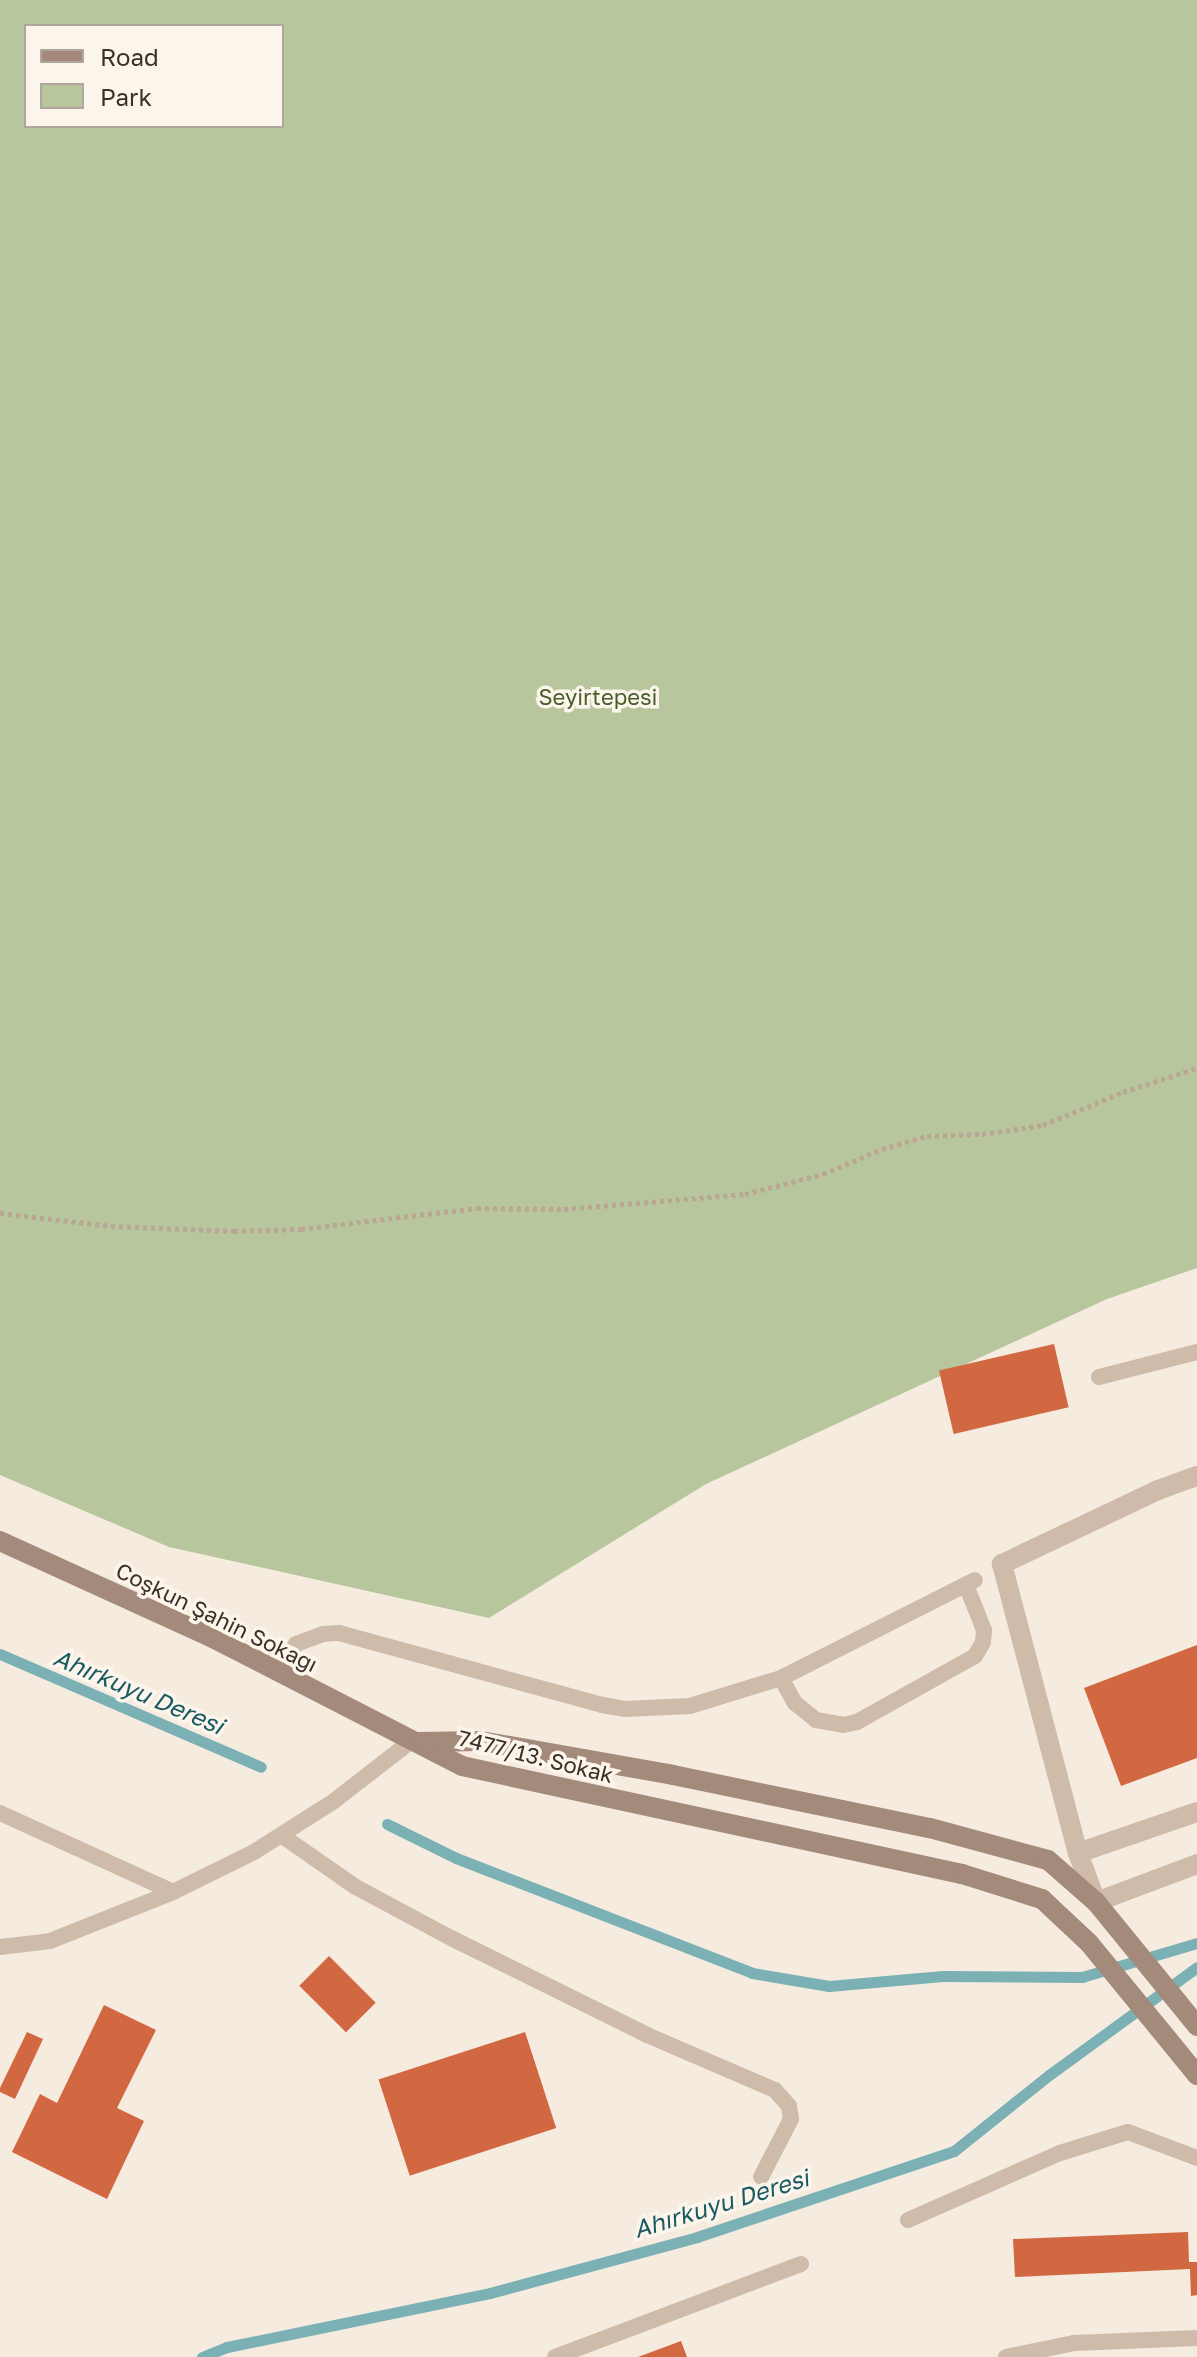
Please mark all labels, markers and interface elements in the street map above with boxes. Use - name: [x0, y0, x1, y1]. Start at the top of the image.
- legend: [24, 24, 284, 128]
- text: Road: [100, 42, 159, 71]
- text: Park: [100, 82, 152, 111]
- park label: Seyirtepesi: [538, 684, 658, 710]
- street label: Coşkun Şahin Sokağı: [112, 1557, 322, 1677]
- water label: Ahırkuyu Deresi: [50, 1642, 228, 1740]
- street label: 7477/13. Sokak: [456, 1724, 616, 1788]
- water label: Ahırkuyu Deresi: [630, 2163, 812, 2243]

